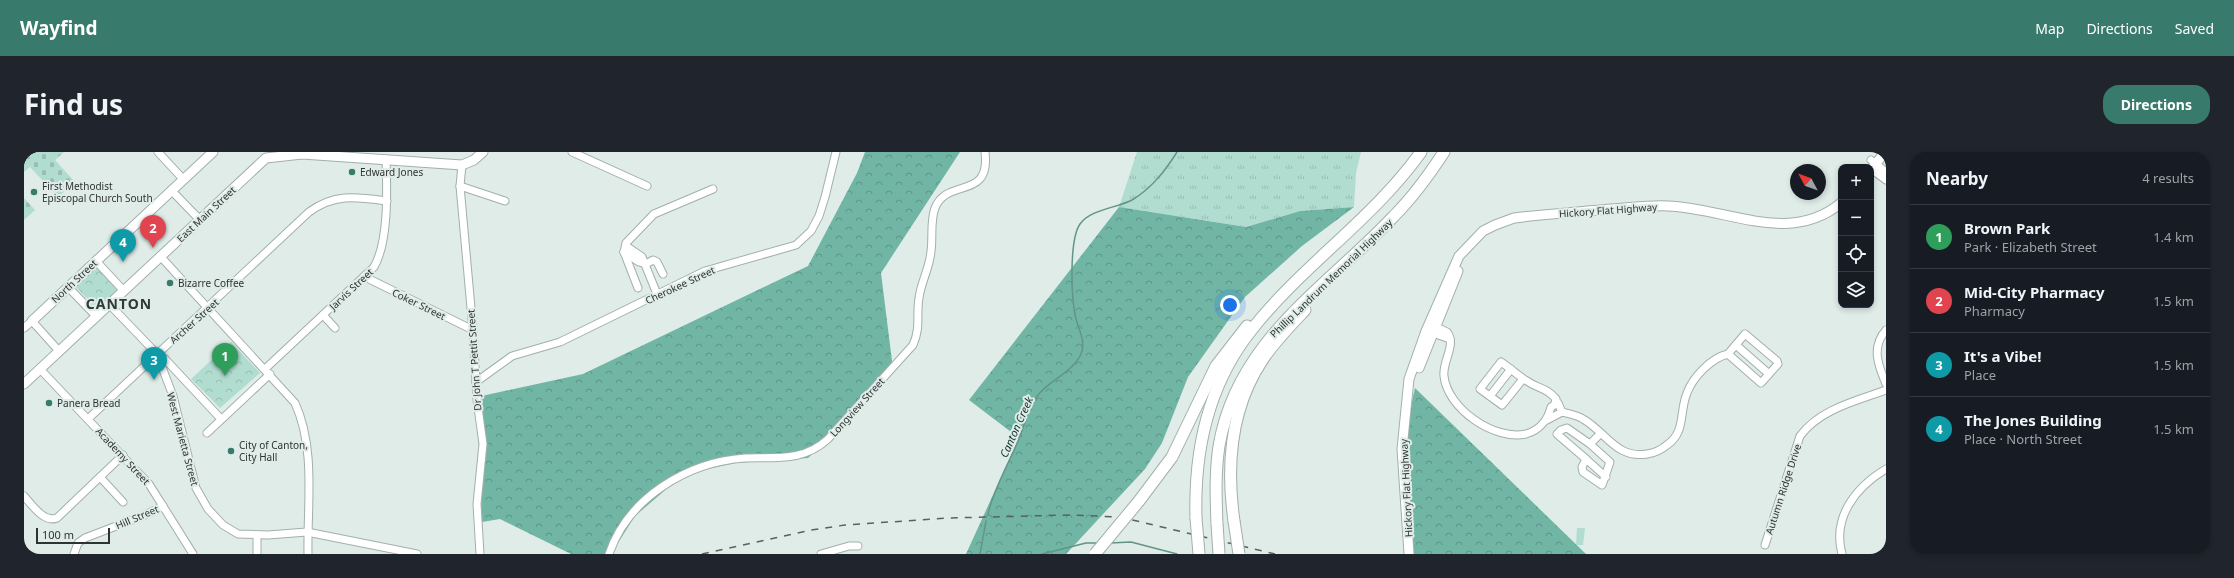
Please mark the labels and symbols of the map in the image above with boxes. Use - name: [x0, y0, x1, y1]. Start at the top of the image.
- north arrow: [1790, 164, 1826, 200]
- place label: Edward Jones: [360, 165, 423, 179]
- marker: Edward Jones: [347, 167, 357, 177]
- place label: First Methodist Episcopal Church South: [42, 179, 153, 205]
- street label: East Main Street: [173, 183, 239, 245]
- marker: First Methodist Episcopal Church South: [29, 187, 39, 197]
- street label: Hickory Flat Highway: [1558, 200, 1659, 220]
- pin: 2: [140, 215, 166, 248]
- street label: Phillip Landrum Memorial Highway: [1267, 215, 1396, 340]
- pin: 4: [110, 229, 136, 262]
- street label: North Street: [48, 256, 100, 306]
- street label: Cherokee Street: [643, 263, 717, 307]
- street label: Jarvis Street: [325, 265, 376, 314]
- place label: Bizarre Coffee: [178, 276, 245, 290]
- marker: Bizarre Coffee: [165, 278, 175, 288]
- street label: Coker Street: [390, 285, 448, 323]
- district label: CANTON: [86, 294, 152, 313]
- street label: Archer Street: [166, 295, 222, 347]
- your location: [1220, 295, 1240, 315]
- street label: Dr John T Pettit Street: [463, 308, 485, 411]
- pin: 1: [212, 343, 238, 376]
- pin: 3: [141, 347, 167, 380]
- street label: Longview Street: [827, 374, 888, 440]
- street label: West Marietta Street: [164, 391, 202, 488]
- water label: Canton Creek: [996, 394, 1036, 460]
- place label: Panera Bread: [57, 396, 120, 410]
- marker: Panera Bread: [44, 398, 54, 408]
- street label: Academy Street: [93, 424, 153, 488]
- place label: City of Canton, City Hall: [239, 438, 308, 464]
- street label: Hickory Flat Highway: [1396, 438, 1416, 538]
- street label: Autumn Ridge Drive: [1762, 442, 1804, 536]
- marker: City of Canton, City Hall: [226, 446, 236, 456]
- street label: Hill Street: [113, 501, 161, 532]
- scale bar: [36, 526, 110, 545]

